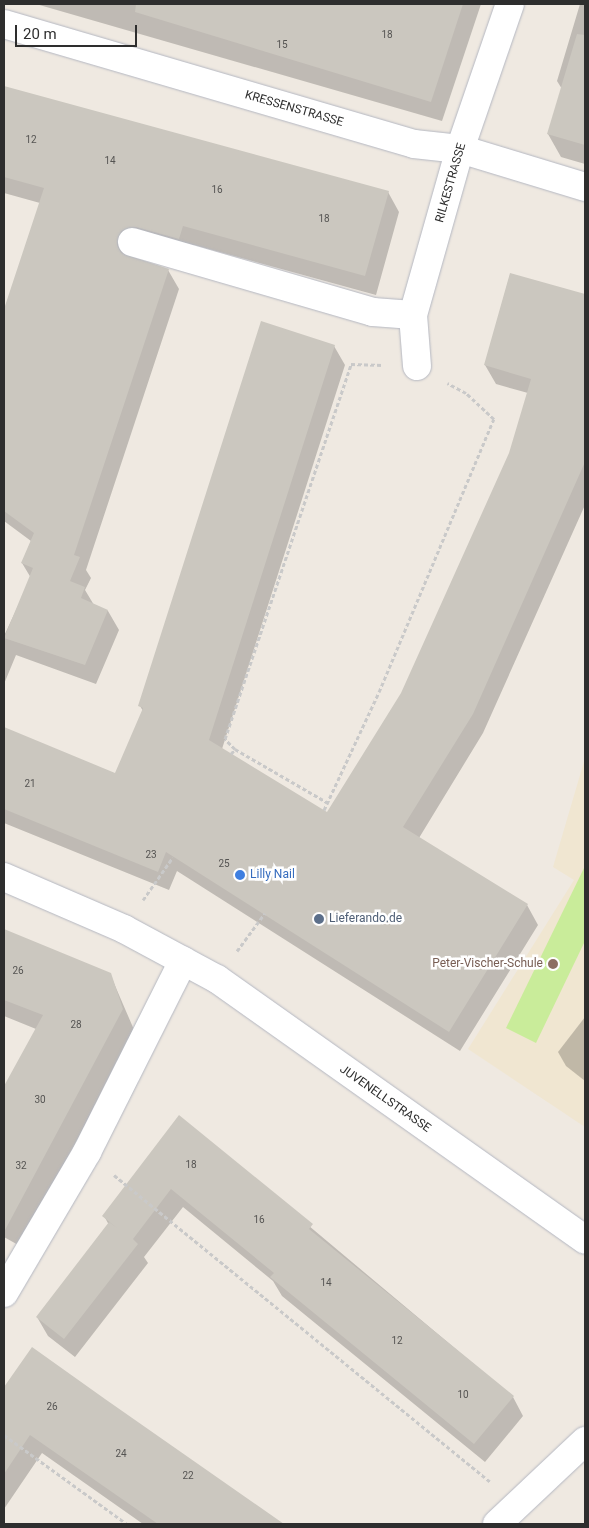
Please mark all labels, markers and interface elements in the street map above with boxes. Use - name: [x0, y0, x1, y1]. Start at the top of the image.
- scale bar: [18, 15, 140, 47]
- text: 20 m: [23, 25, 57, 43]
- house number: 18: [381, 29, 393, 41]
- house number: 15: [276, 39, 288, 51]
- street label: KRESSENSTRASSE: [243, 88, 345, 130]
- house number: 12: [25, 134, 37, 146]
- street label: RILKESTRASSE: [433, 142, 469, 224]
- house number: 14: [104, 155, 116, 167]
- house number: 16: [211, 184, 223, 196]
- house number: 18: [318, 213, 330, 225]
- house number: 21: [24, 778, 36, 790]
- house number: 23: [145, 849, 157, 861]
- house number: 25: [218, 858, 230, 870]
- place label: Lilly Nail: [250, 868, 295, 882]
- marker: Lilly Nail: [234, 869, 246, 881]
- place label: Lieferando.de: [329, 912, 402, 926]
- marker: Lieferando.de: [313, 913, 325, 925]
- place label: Peter-Vischer-Schule: [432, 957, 543, 971]
- marker: Peter-Vischer-Schule: [547, 958, 559, 970]
- house number: 26: [12, 965, 24, 977]
- house number: 28: [70, 1019, 82, 1031]
- street label: JUVENELLSTRASSE: [337, 1062, 433, 1136]
- house number: 30: [34, 1094, 46, 1106]
- house number: 18: [185, 1159, 197, 1171]
- house number: 32: [15, 1160, 27, 1172]
- house number: 16: [253, 1214, 265, 1226]
- house number: 14: [320, 1277, 332, 1289]
- house number: 12: [391, 1335, 403, 1347]
- house number: 10: [457, 1389, 469, 1401]
- house number: 26: [46, 1401, 58, 1413]
- house number: 24: [115, 1448, 127, 1460]
- house number: 22: [182, 1470, 194, 1482]

